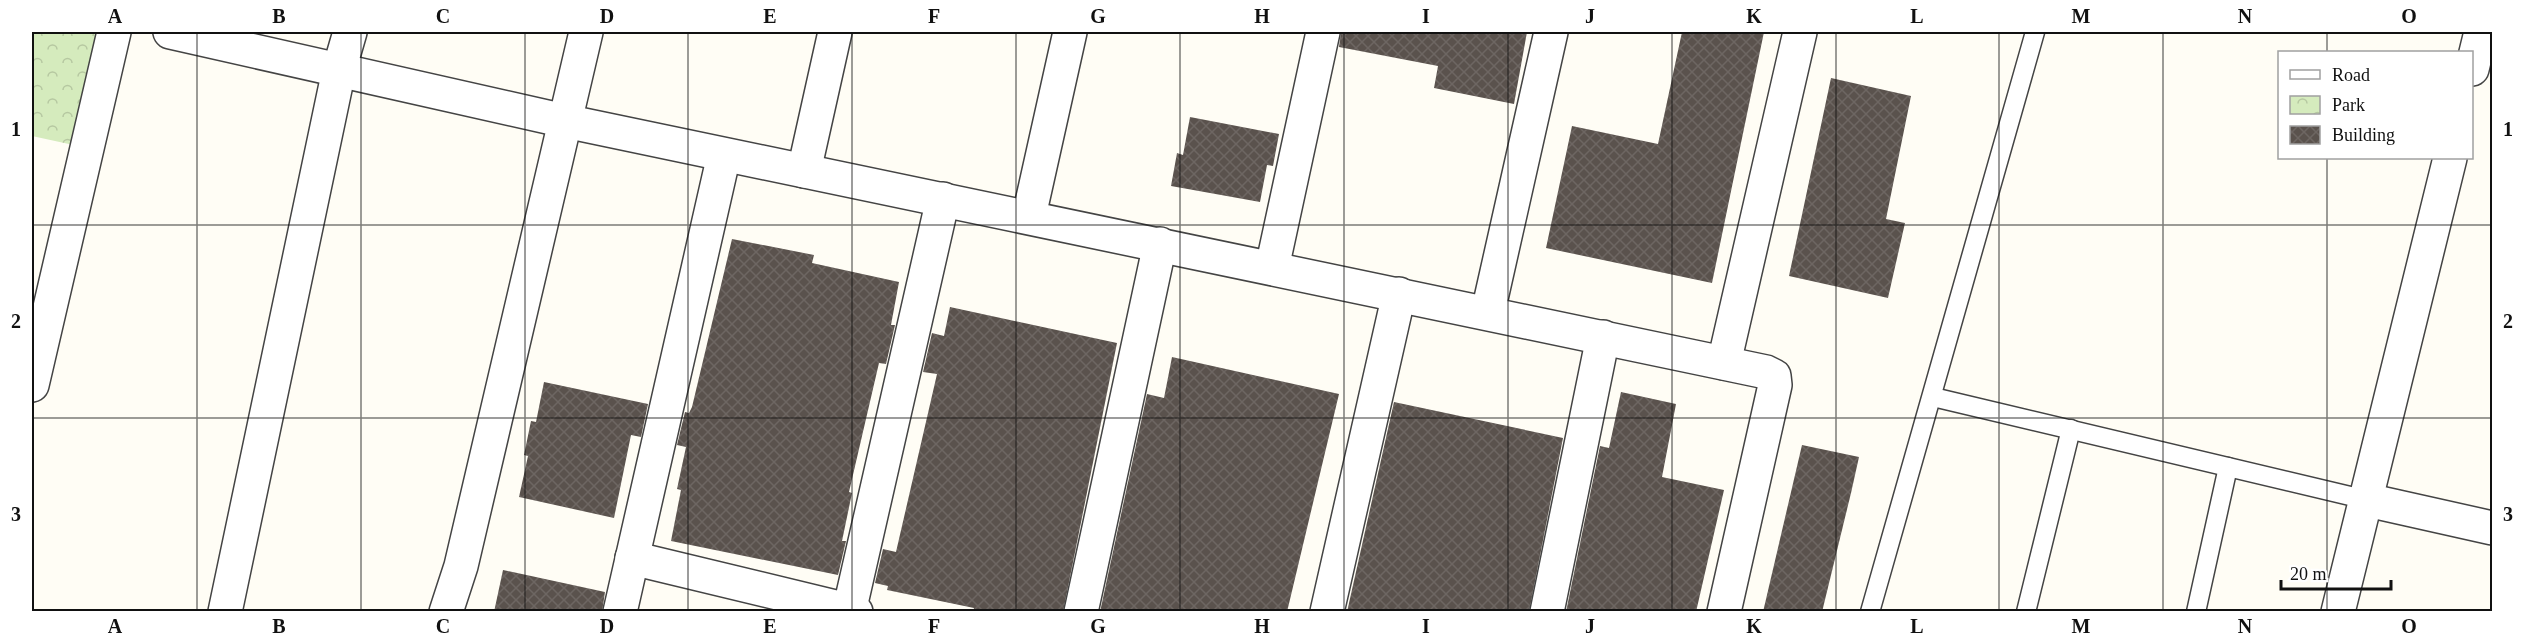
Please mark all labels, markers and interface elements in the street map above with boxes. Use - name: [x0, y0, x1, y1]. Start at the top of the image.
- text: A: [108, 5, 123, 27]
- text: B: [272, 5, 286, 27]
- text: C: [436, 5, 450, 27]
- text: D: [600, 5, 614, 27]
- text: E: [763, 5, 777, 27]
- text: F: [928, 5, 940, 27]
- text: G: [1090, 5, 1106, 27]
- text: H: [1254, 5, 1270, 27]
- text: I: [1422, 5, 1430, 27]
- text: J: [1585, 5, 1595, 27]
- text: K: [1746, 5, 1762, 27]
- text: L: [1910, 5, 1924, 27]
- text: M: [2072, 5, 2091, 27]
- text: N: [2238, 5, 2253, 27]
- text: O: [2401, 5, 2417, 27]
- legend: [2278, 51, 2473, 159]
- text: Road: [2332, 65, 2370, 85]
- text: Park: [2332, 95, 2365, 115]
- text: 1: [11, 118, 21, 140]
- text: 1: [2503, 118, 2513, 140]
- text: Building: [2332, 125, 2395, 145]
- text: 2: [11, 310, 21, 332]
- text: 2: [2503, 310, 2513, 332]
- text: 3: [11, 503, 21, 525]
- text: 3: [2503, 503, 2513, 525]
- scale bar: [2281, 553, 2390, 591]
- text: 20 m: [2290, 564, 2327, 584]
- text: A: [108, 615, 123, 637]
- text: B: [272, 615, 286, 637]
- text: C: [436, 615, 450, 637]
- text: D: [600, 615, 614, 637]
- text: E: [763, 615, 777, 637]
- text: F: [928, 615, 940, 637]
- text: G: [1090, 615, 1106, 637]
- text: H: [1254, 615, 1270, 637]
- text: I: [1422, 615, 1430, 637]
- text: J: [1585, 615, 1595, 637]
- text: K: [1746, 615, 1762, 637]
- text: L: [1910, 615, 1924, 637]
- text: M: [2072, 615, 2091, 637]
- text: N: [2238, 615, 2253, 637]
- text: O: [2401, 615, 2417, 637]

